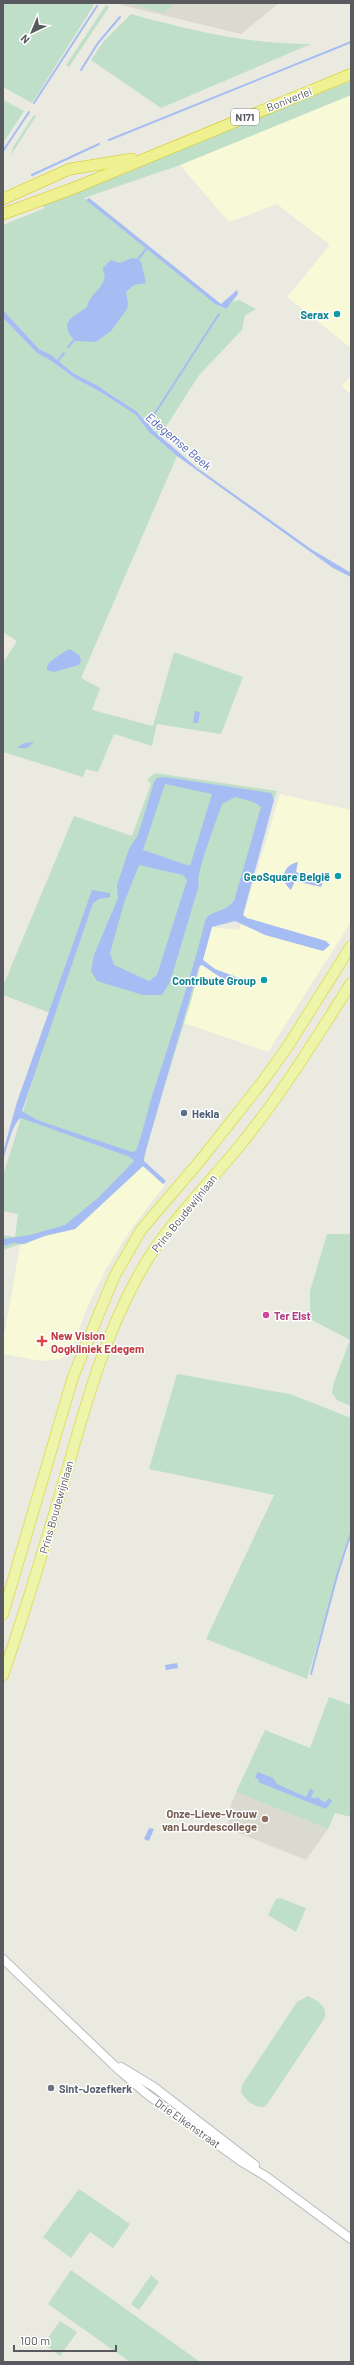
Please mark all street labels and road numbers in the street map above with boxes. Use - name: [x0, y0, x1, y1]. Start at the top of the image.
- street label: Boniverlei: [264, 84, 314, 114]
- road number: N171: [231, 109, 259, 125]
- street label: Prins Boudewijnlaan: [149, 1171, 219, 1255]
- street label: Prins Boudewijnlaan: [36, 1459, 76, 1555]
- street label: Drie Eikenstraat: [153, 2096, 223, 2150]

